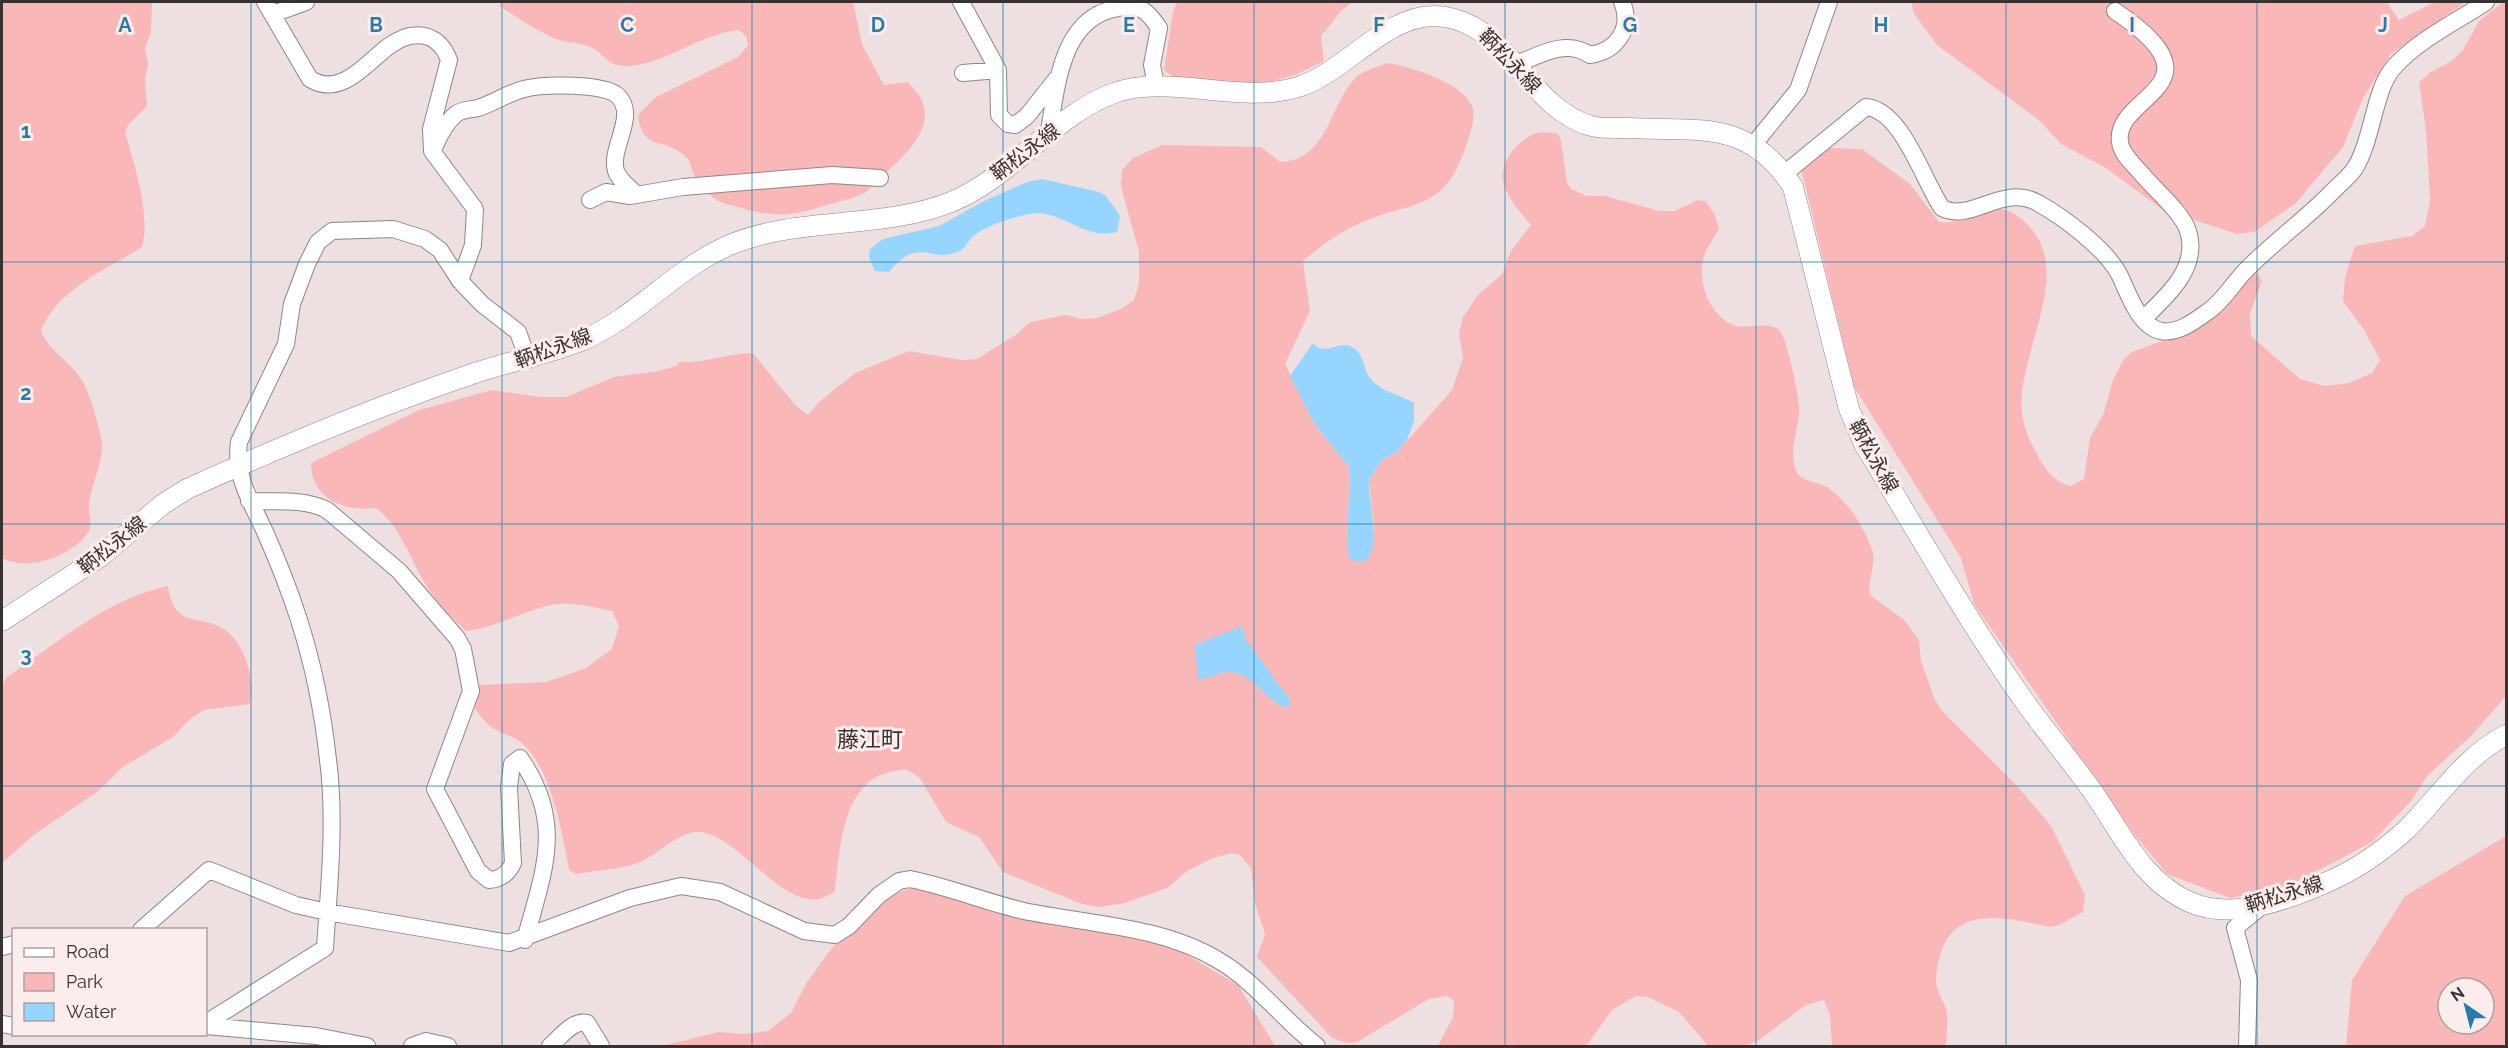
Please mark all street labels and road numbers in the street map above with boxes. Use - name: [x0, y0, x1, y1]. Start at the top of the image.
- street label: 鞆松永線: [1474, 24, 1546, 98]
- street label: 鞆松永線: [986, 118, 1064, 186]
- street label: 鞆松永線: [511, 323, 595, 373]
- street label: 鞆松永線: [1844, 415, 1904, 497]
- street label: 鞆松永線: [73, 511, 151, 579]
- street label: 鞆松永線: [2242, 871, 2326, 917]

